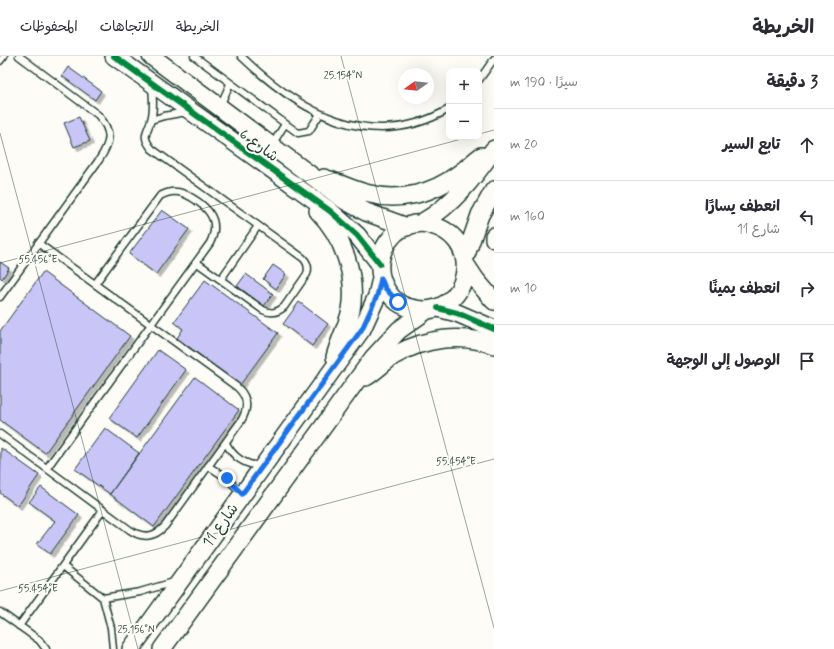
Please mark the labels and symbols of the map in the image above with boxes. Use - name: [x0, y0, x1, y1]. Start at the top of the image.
- north arrow: [398, 68, 434, 104]
- text: 25.154°N: [324, 69, 362, 83]
- street label: شارع 6: [235, 125, 282, 167]
- text: 55.456°E: [19, 253, 58, 267]
- route start: [389, 293, 407, 311]
- text: 55.454°E: [436, 455, 476, 469]
- route end: [218, 469, 236, 487]
- street label: شارع 11: [198, 500, 243, 552]
- text: 55.454°E: [18, 582, 58, 596]
- text: 25.156°N: [117, 623, 155, 637]

